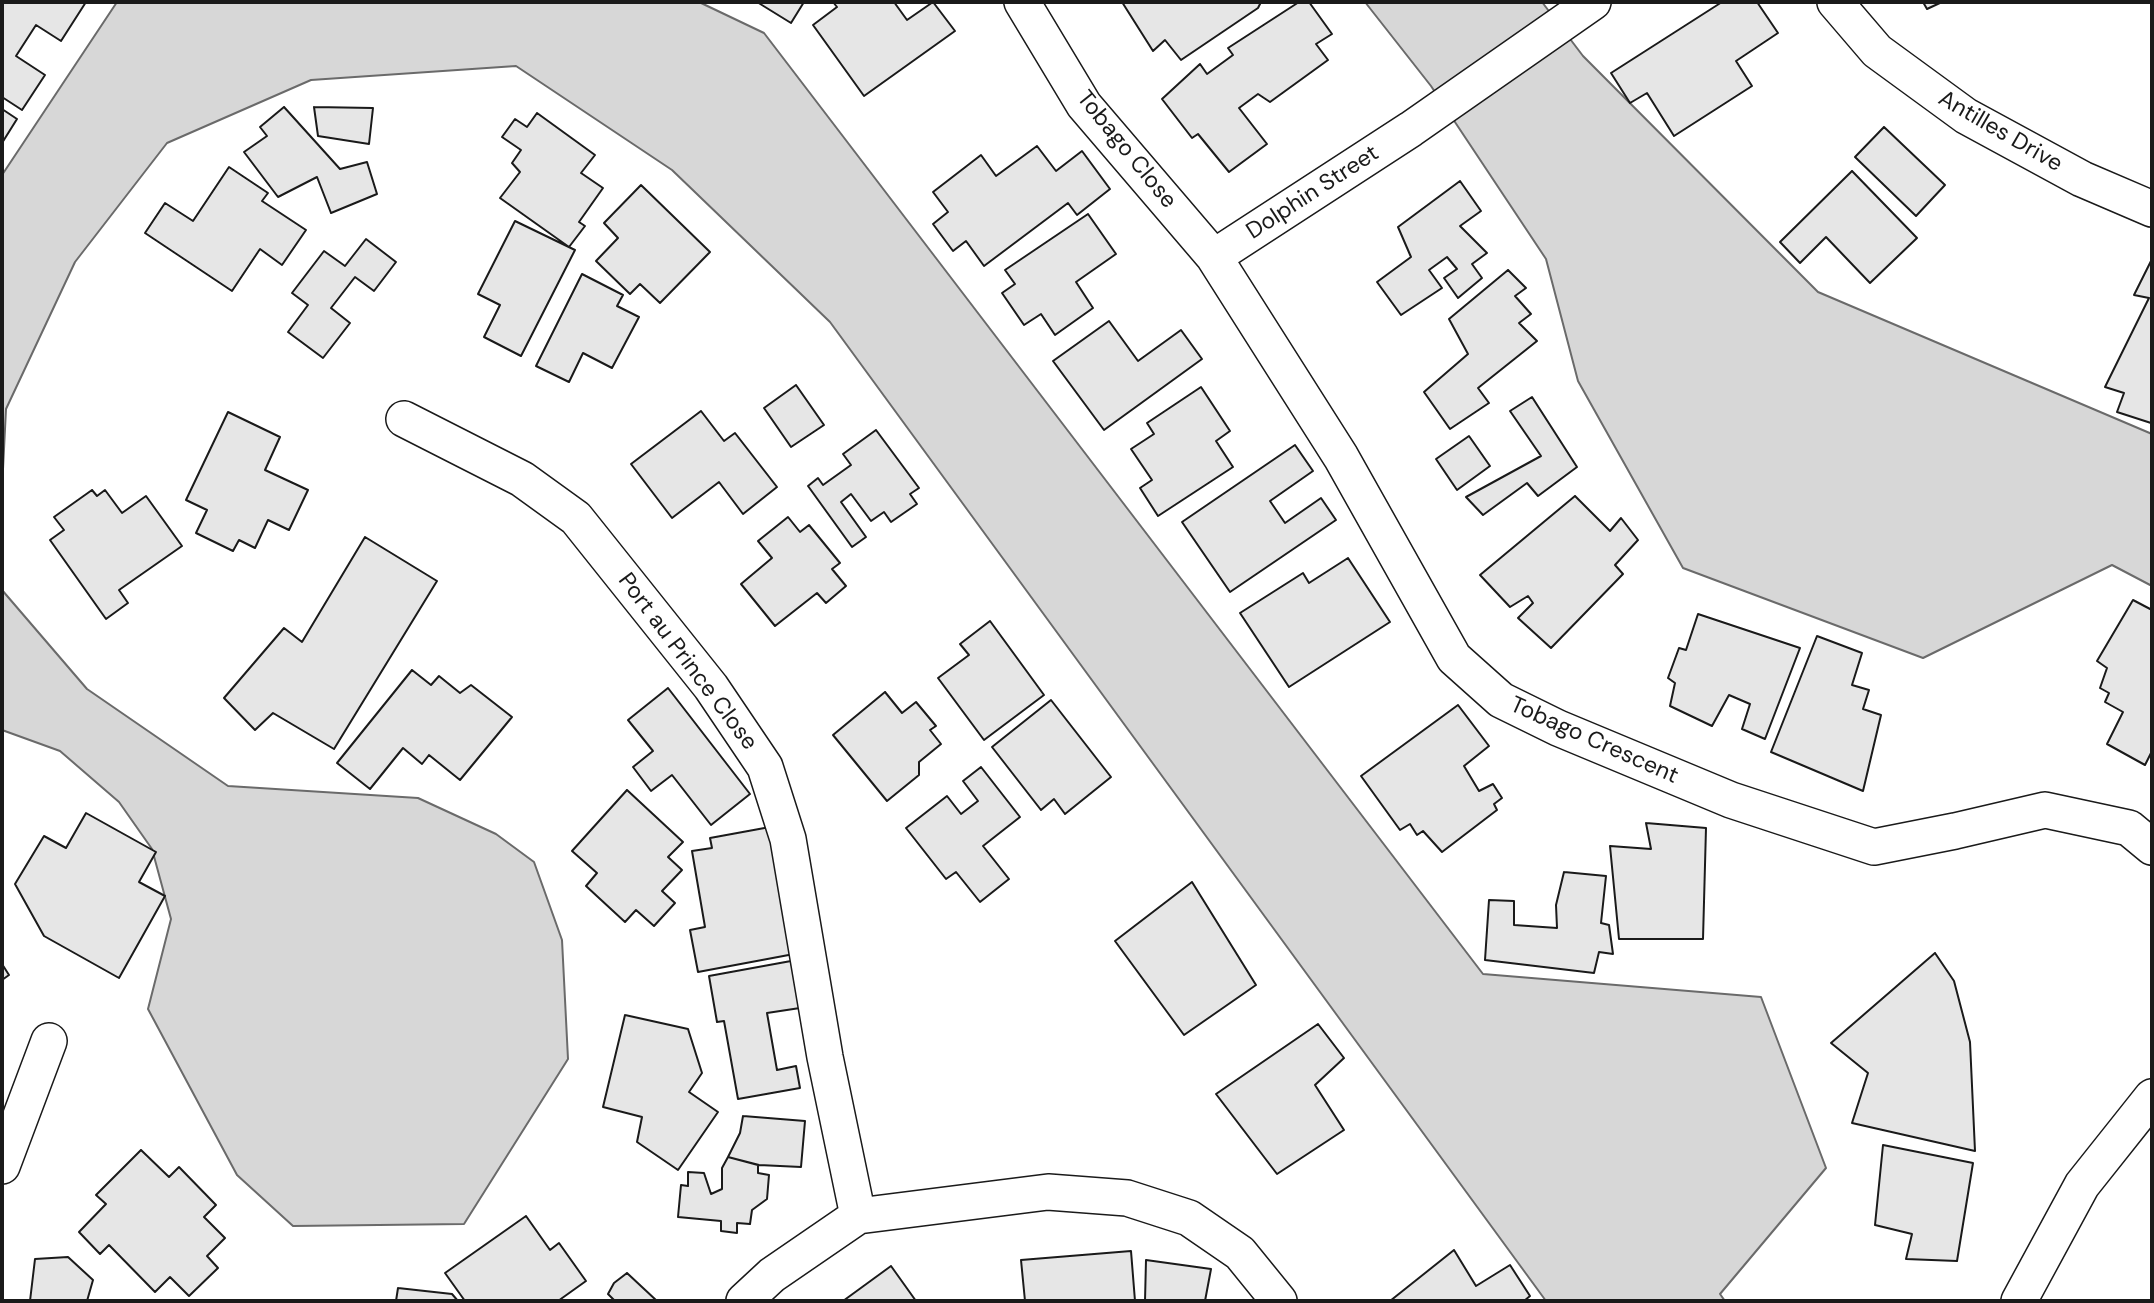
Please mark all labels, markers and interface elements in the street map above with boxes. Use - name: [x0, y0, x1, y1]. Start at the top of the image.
- street label: Antilles Drive: [1933, 85, 2067, 179]
- street label: Tobago Close: [1070, 86, 1182, 214]
- street label: Dolphin Street: [1242, 140, 1384, 246]
- street label: Port au Prince Close: [611, 568, 763, 756]
- street label: Tobago Crescent: [1506, 692, 1682, 790]

